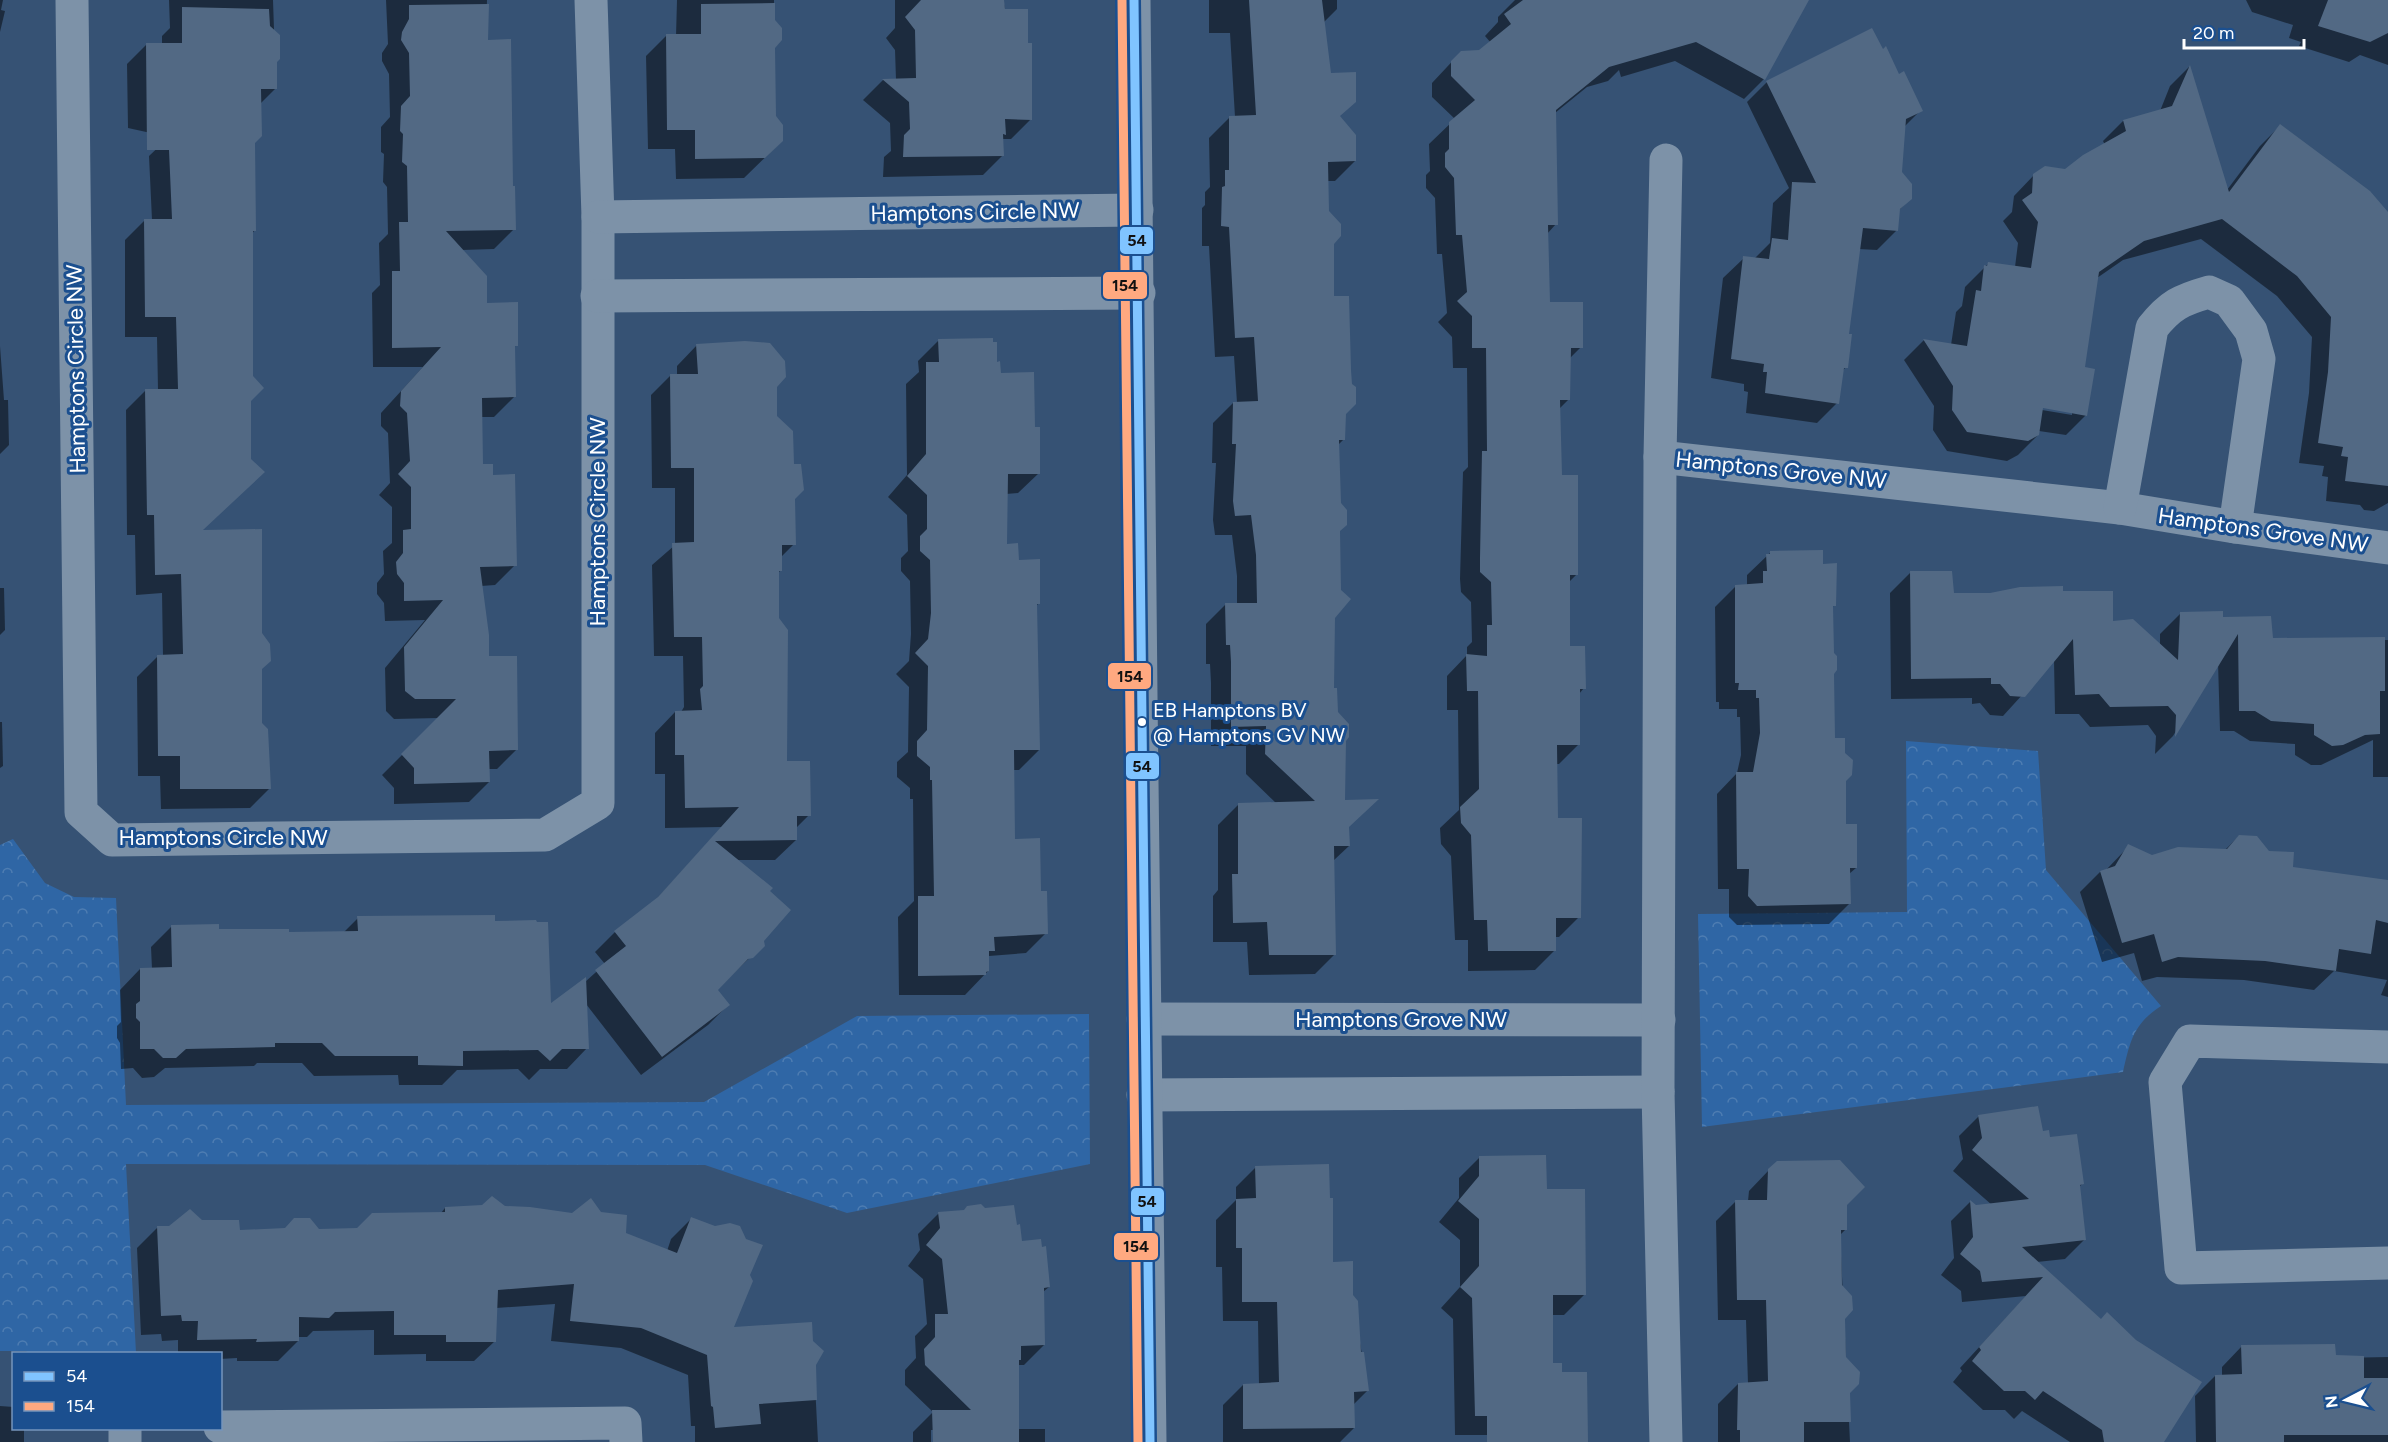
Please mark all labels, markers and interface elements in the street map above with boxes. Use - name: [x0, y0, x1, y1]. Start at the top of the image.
- scale bar: [2184, 12, 2304, 50]
- text: 20 m: [2193, 22, 2234, 44]
- street label: Hamptons Circle NW: [870, 197, 1080, 227]
- line badge: 54: [1119, 226, 1154, 255]
- text: 54: [1127, 231, 1147, 250]
- street label: Hamptons Circle NW: [61, 264, 91, 474]
- line badge: 154: [1102, 271, 1148, 300]
- text: 154: [1112, 276, 1138, 295]
- street label: Hamptons Circle NW: [584, 417, 611, 627]
- street label: Hamptons Grove NW: [1674, 446, 1888, 494]
- street label: Hamptons Grove NW: [2156, 502, 2370, 558]
- line badge: 154: [1107, 662, 1152, 690]
- text: 154: [1117, 667, 1143, 686]
- place label: EB Hamptons BV @ Hamptons GV NW: [1153, 698, 1345, 747]
- marker: EB Hamptons BV @ Hamptons GV NW: [1136, 716, 1148, 728]
- line badge: 54: [1125, 752, 1160, 780]
- text: 54: [1132, 757, 1152, 776]
- street label: Hamptons Circle NW: [118, 824, 328, 851]
- street label: Hamptons Grove NW: [1295, 1006, 1507, 1033]
- line badge: 54: [1130, 1187, 1165, 1216]
- text: 54: [1137, 1192, 1157, 1211]
- line badge: 154: [1113, 1232, 1159, 1261]
- text: 154: [1123, 1237, 1149, 1256]
- legend: [12, 1352, 222, 1430]
- text: 54: [66, 1365, 88, 1387]
- north arrow: [2316, 1370, 2376, 1430]
- text: N: [2321, 1394, 2342, 1409]
- text: 154: [66, 1395, 95, 1417]

